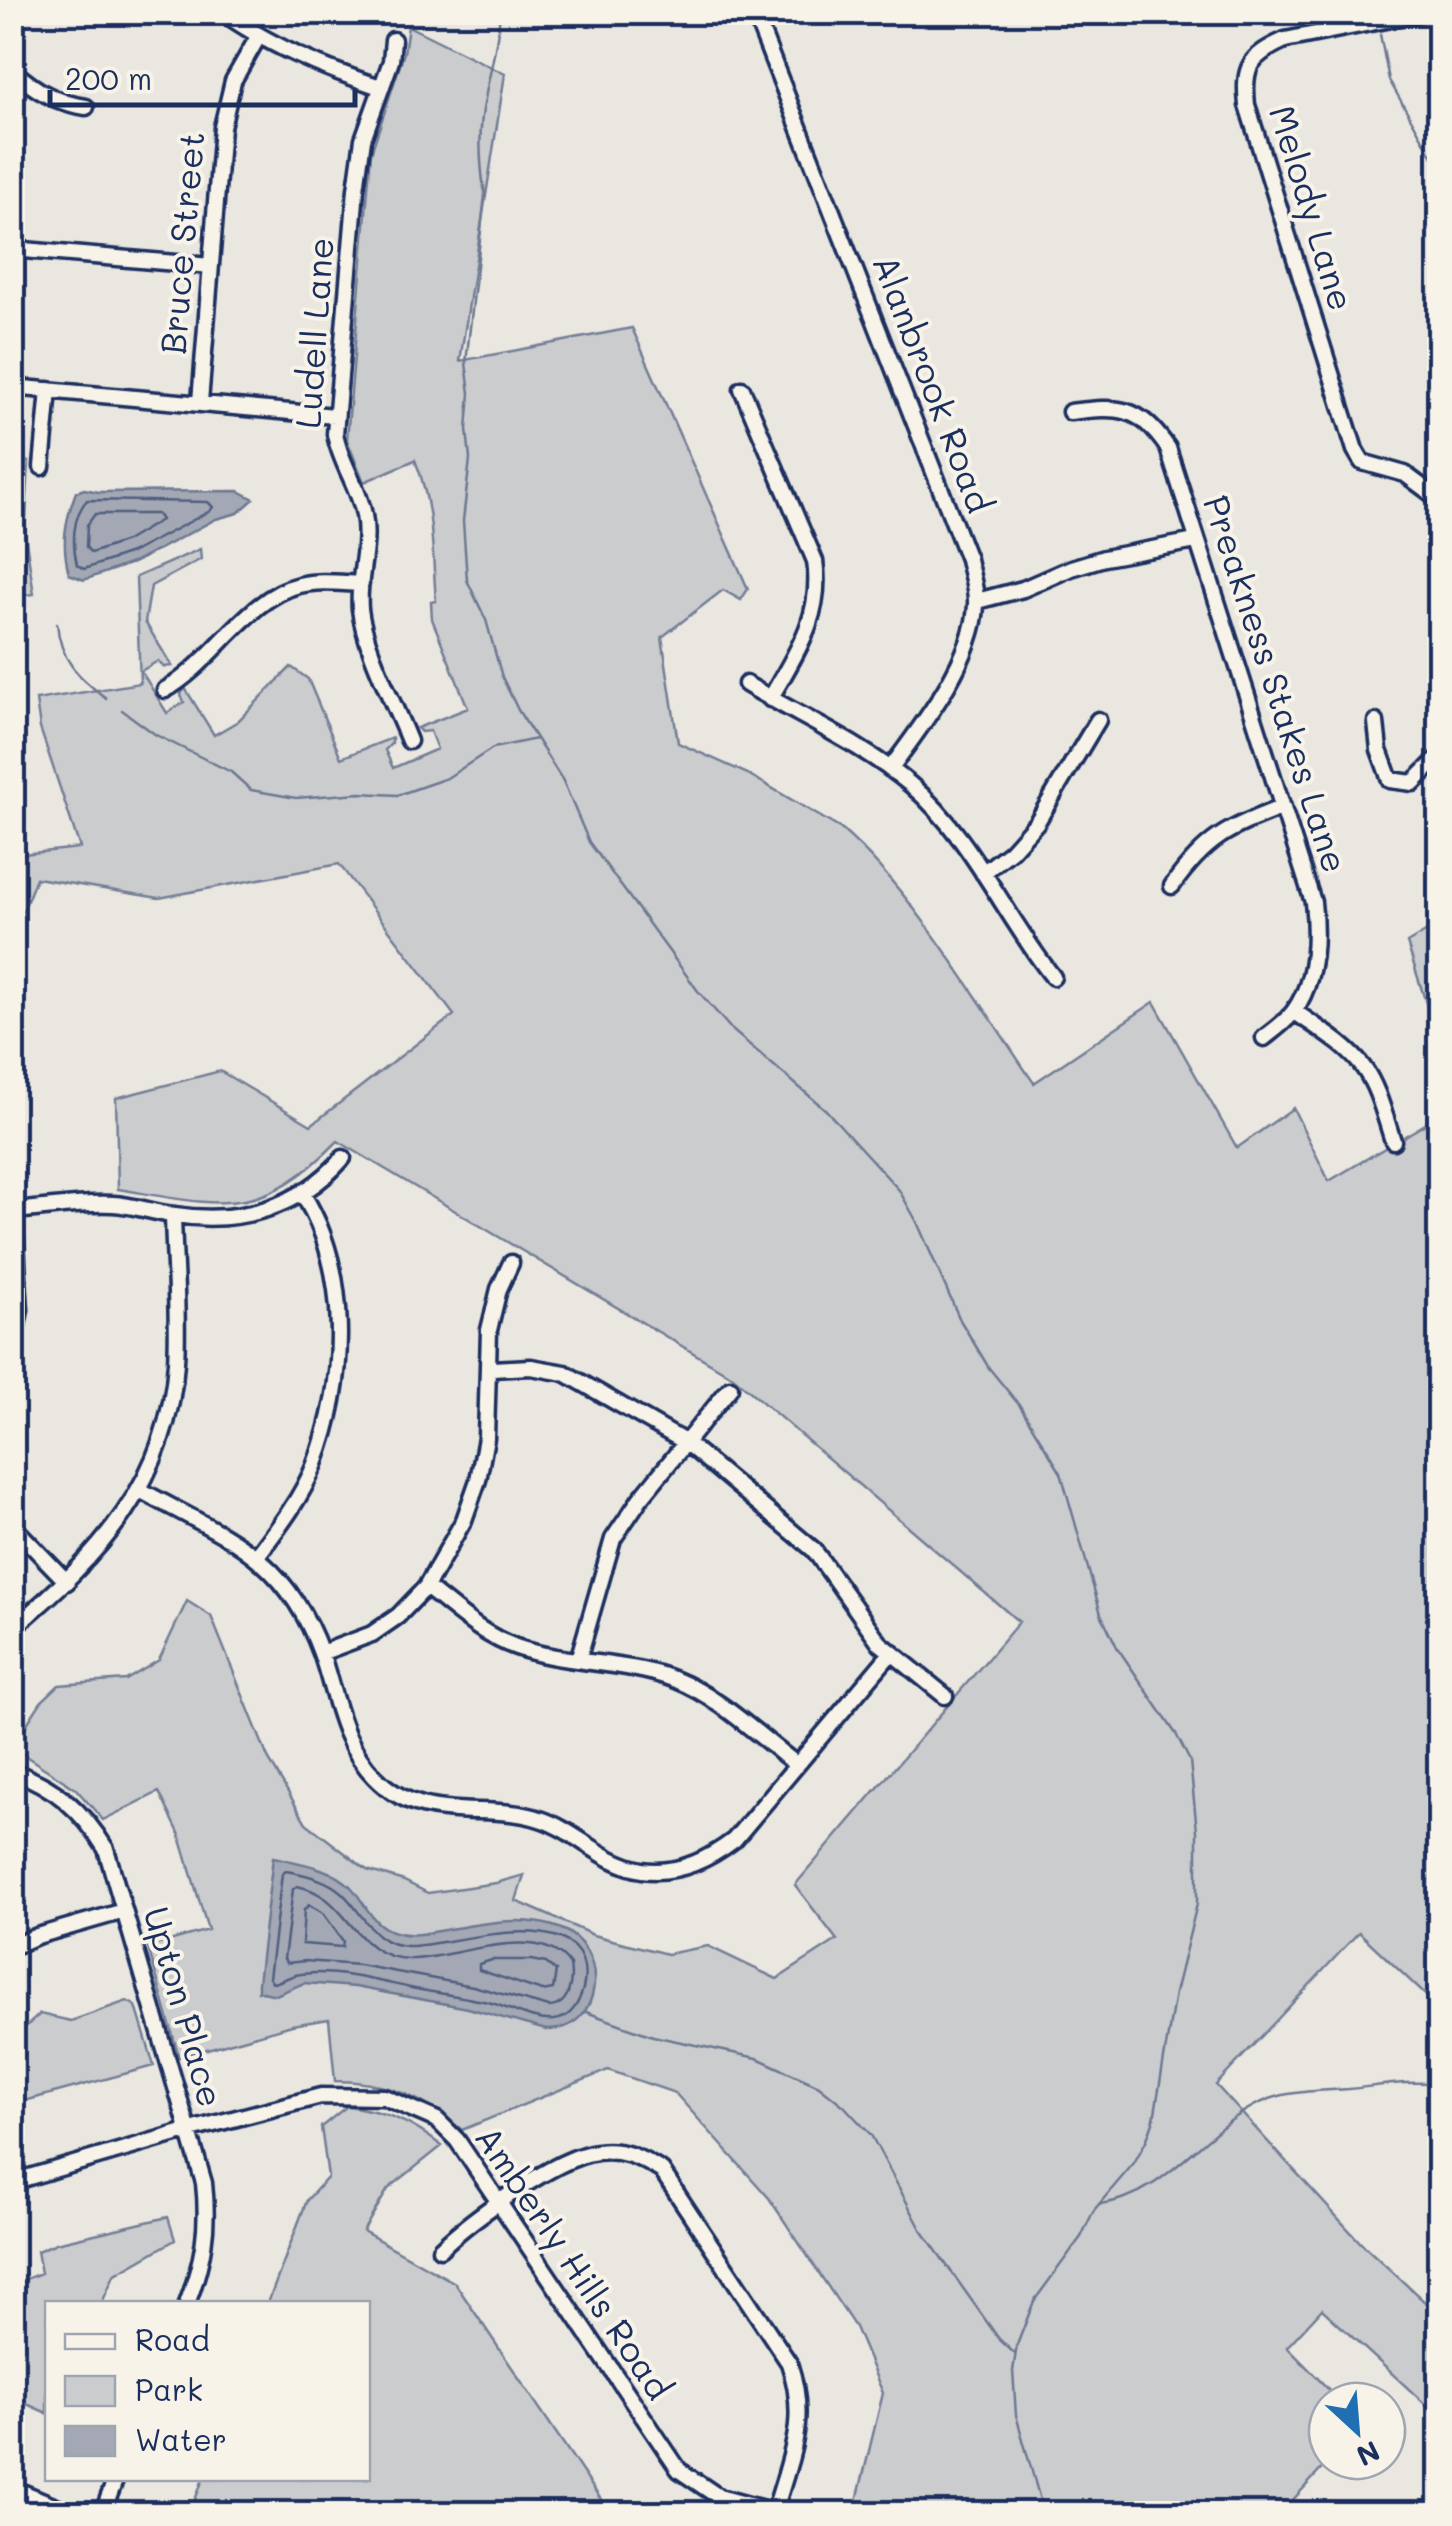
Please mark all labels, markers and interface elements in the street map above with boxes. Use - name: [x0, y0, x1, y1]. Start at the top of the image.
- scale bar: [50, 45, 355, 107]
- text: 200 m: [65, 58, 152, 98]
- street label: Melody Lane: [1260, 99, 1366, 316]
- street label: Bruce Street: [148, 130, 214, 356]
- street label: Ludell Lane: [283, 236, 343, 430]
- street label: Alanbrook Road: [864, 248, 1004, 519]
- street label: Preakness Stakes Lane: [1194, 489, 1360, 878]
- street label: Upton Place: [134, 1901, 235, 2112]
- street label: Amberly Hills Road: [466, 2116, 683, 2408]
- legend: [45, 2301, 370, 2481]
- text: Road: [135, 2319, 210, 2359]
- text: Park: [135, 2369, 203, 2409]
- north arrow: [1307, 2381, 1407, 2481]
- text: Water: [135, 2419, 227, 2459]
- text: N: [1351, 2434, 1386, 2475]

